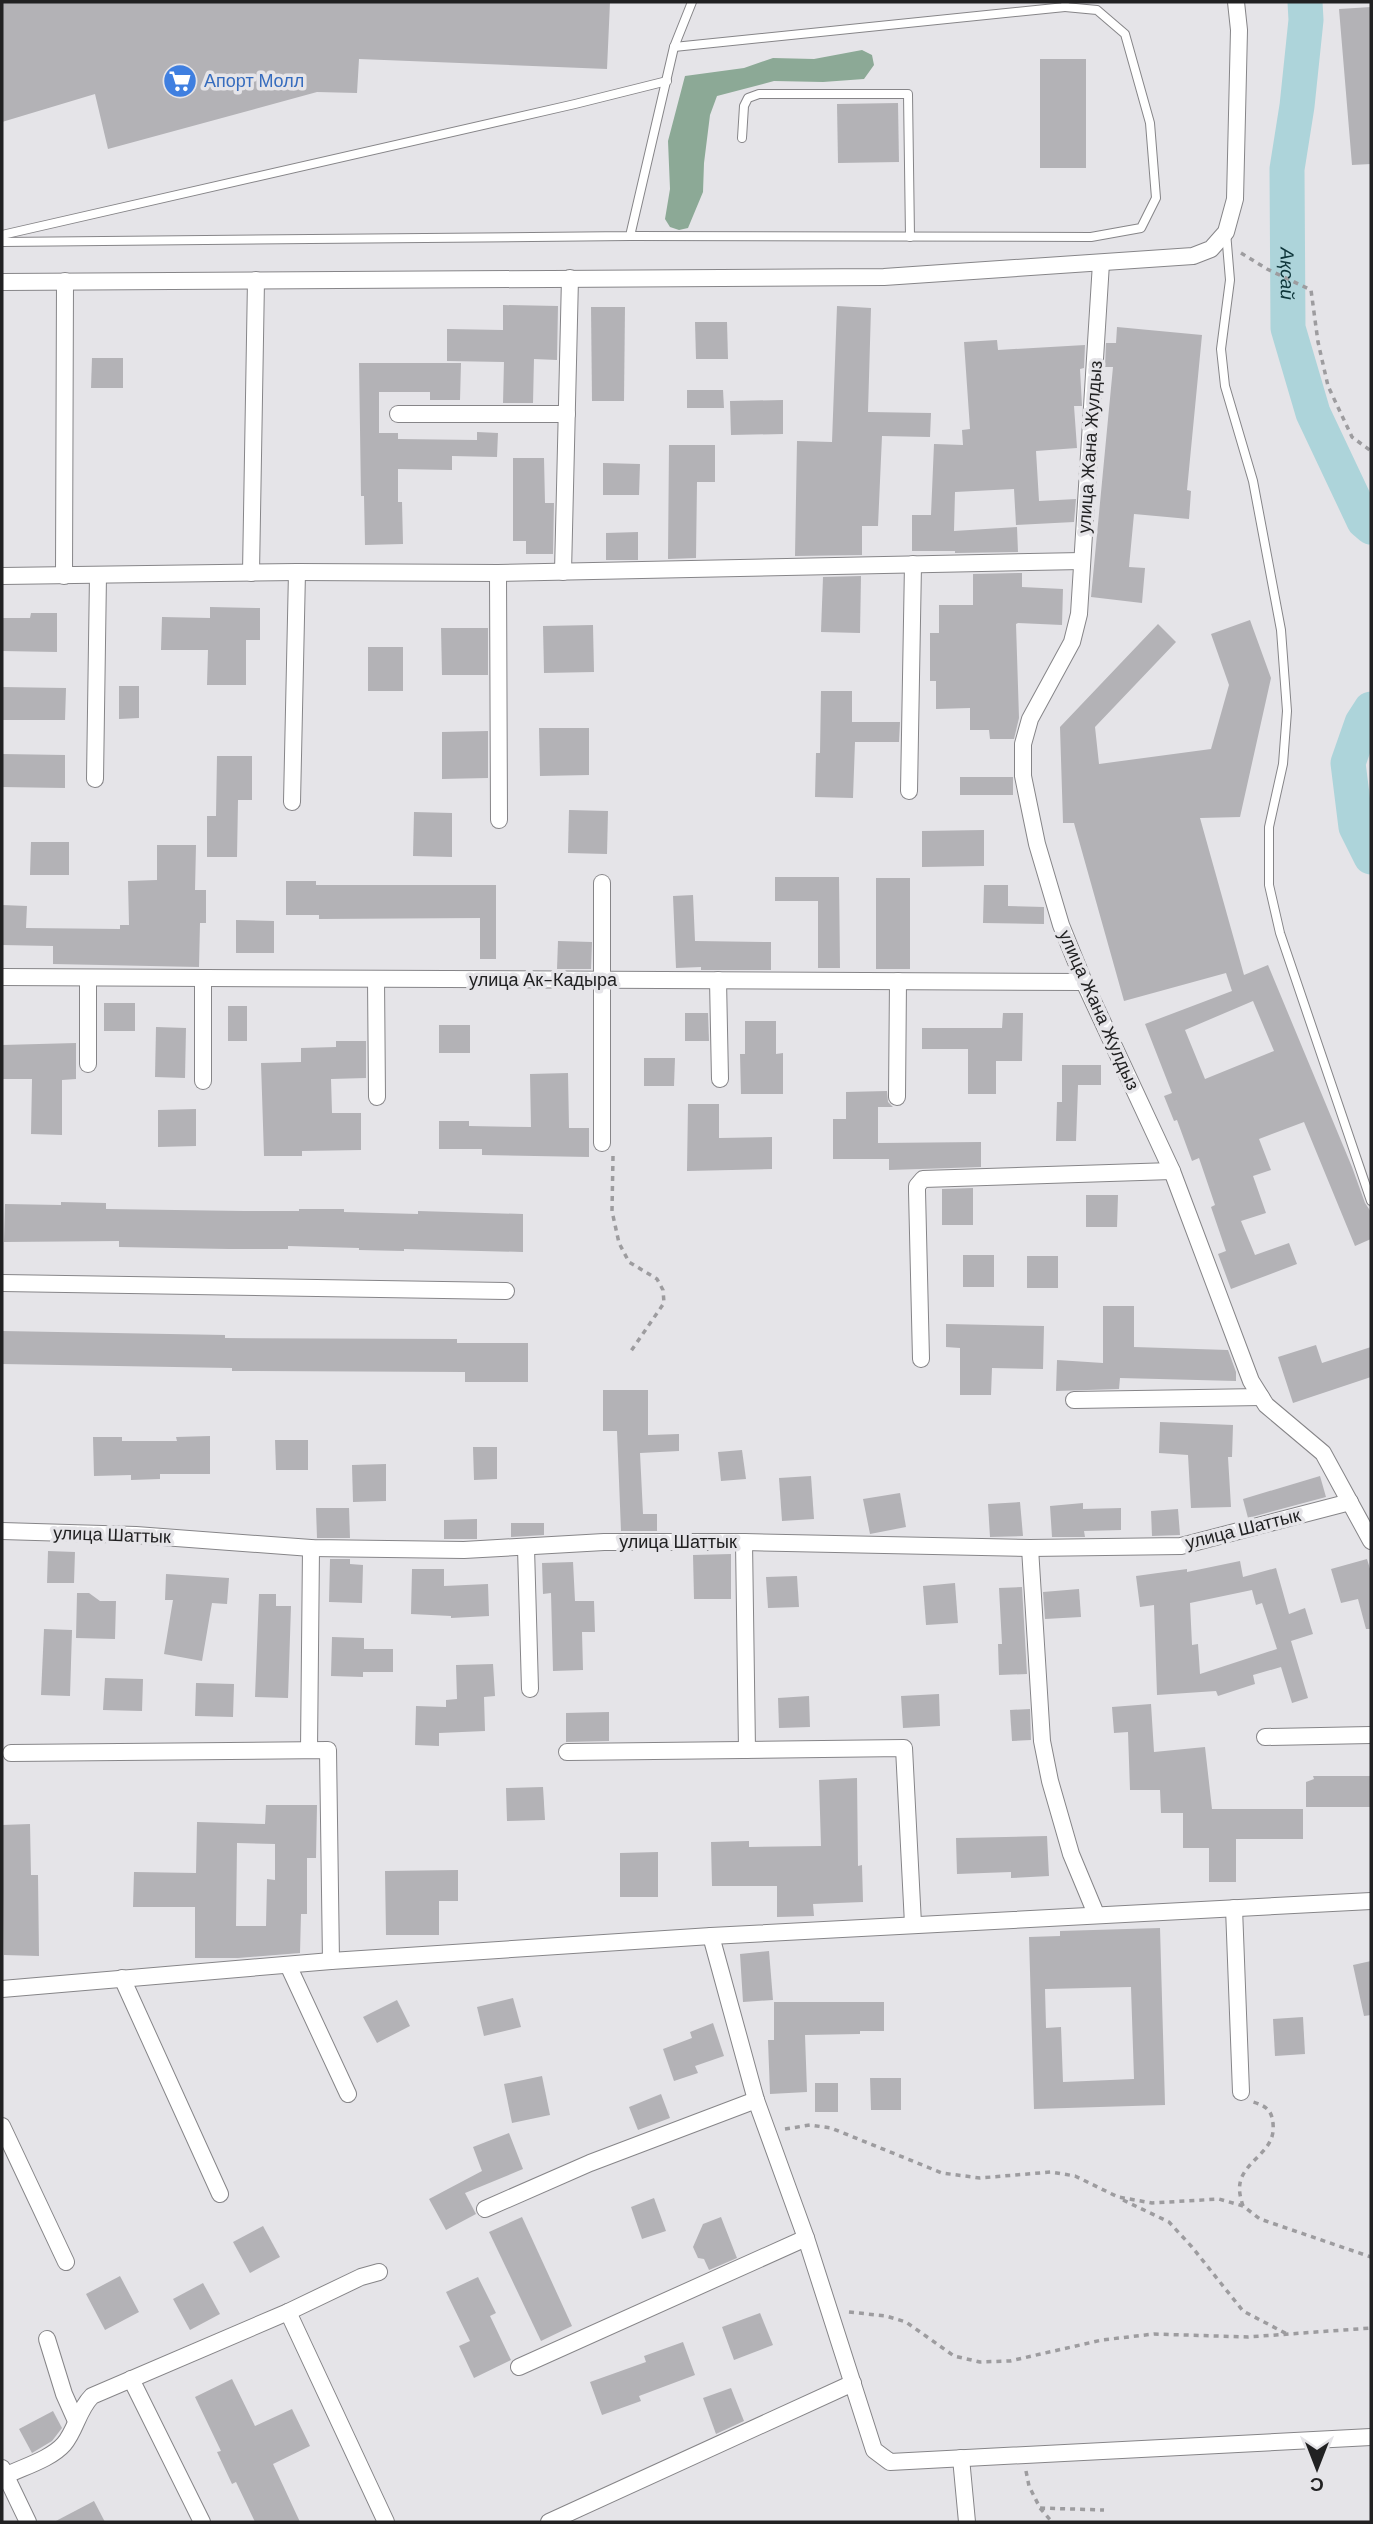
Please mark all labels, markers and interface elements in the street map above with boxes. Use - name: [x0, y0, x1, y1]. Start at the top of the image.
- supermarket icon: Апорт Молл: [161, 62, 199, 100]
- place label: Апорт Молл: [204, 69, 304, 93]
- water label: Ақсай: [1274, 246, 1300, 300]
- street label: улица Жана Жулдыз: [1072, 360, 1108, 534]
- street label: улица Жана Жулдыз: [1053, 926, 1145, 1094]
- street label: улица Ак-Кадыра: [469, 968, 618, 992]
- street label: улица Шаттык: [1183, 1503, 1303, 1555]
- street label: улица Шаттык: [53, 1521, 171, 1549]
- street label: улица Шаттык: [619, 1530, 737, 1554]
- north arrow: [1282, 2433, 1352, 2503]
- text: С: [1310, 2472, 1324, 2497]

